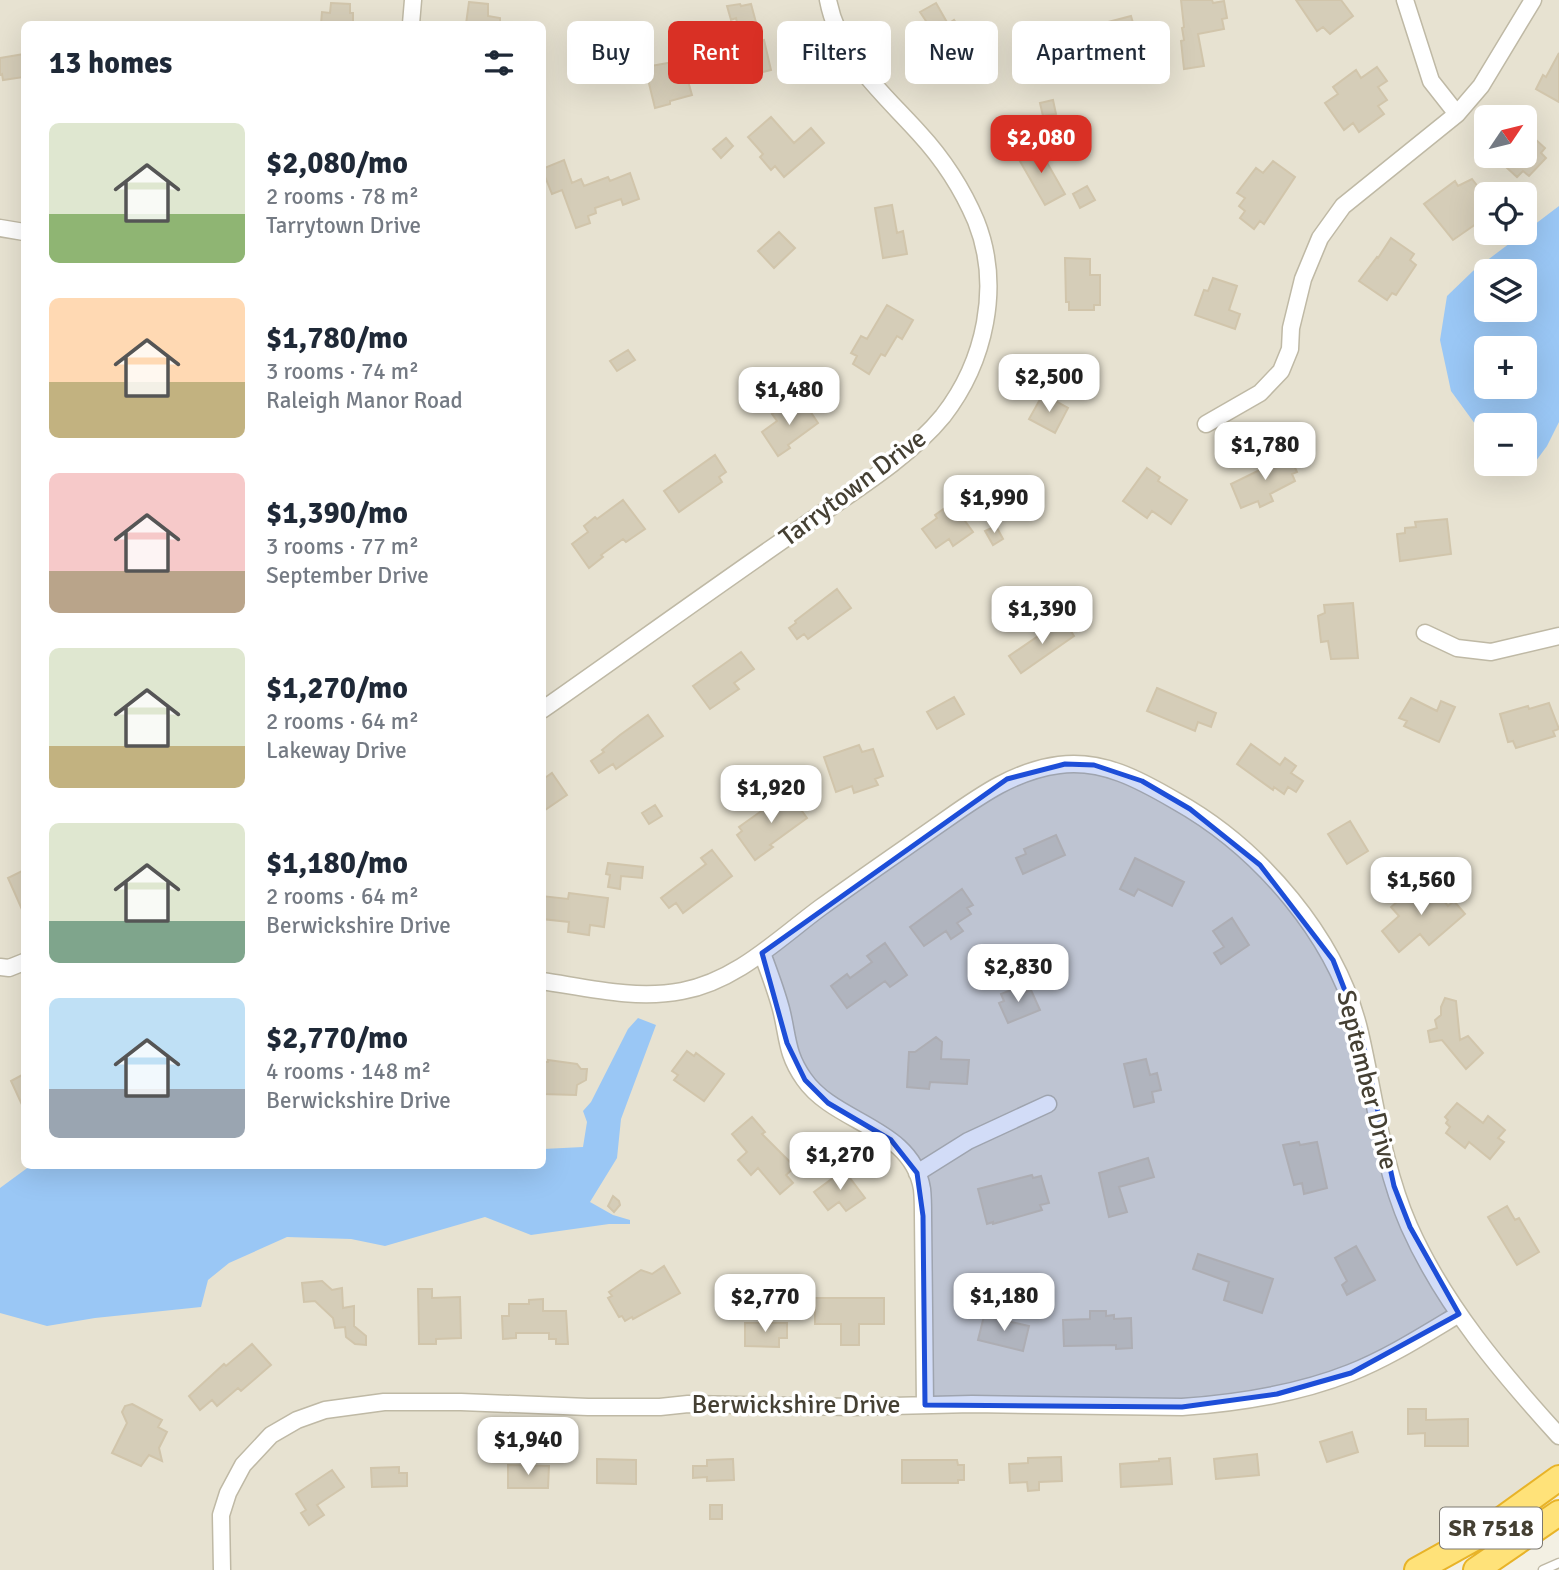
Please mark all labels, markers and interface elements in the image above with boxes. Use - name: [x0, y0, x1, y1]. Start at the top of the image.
- chip: Buy: [567, 21, 654, 84]
- chip: Rent: [668, 21, 763, 84]
- chip: Filters: [777, 21, 891, 84]
- chip: New: [905, 21, 998, 84]
- chip: Apartment: [1012, 21, 1170, 84]
- icon: filters: [480, 44, 518, 82]
- text: 13 homes: [49, 45, 172, 82]
- north arrow: [1474, 105, 1536, 168]
- map controls: [1474, 105, 1537, 476]
- pin: $2,080: [984, 116, 1098, 175]
- text: $2,080: [1007, 123, 1075, 152]
- text: $2,080/mo: [266, 145, 408, 182]
- icon: home: [105, 151, 189, 235]
- text: 2 rooms · 78 m²: [266, 182, 419, 211]
- button: locate: [1474, 182, 1537, 245]
- text: Tarrytown Drive: [266, 211, 421, 240]
- button: layers: [1474, 259, 1537, 322]
- text: $1,780/mo: [266, 320, 408, 357]
- icon: home: [105, 326, 189, 410]
- button: +: [1474, 336, 1537, 399]
- pin: $2,500: [992, 354, 1106, 414]
- text: 3 rooms · 74 m²: [266, 357, 419, 386]
- text: $2,500: [1015, 362, 1083, 391]
- pin: $1,480: [732, 368, 846, 427]
- text: $1,480: [755, 375, 823, 404]
- text: Raleigh Manor Road: [266, 386, 463, 415]
- button: −: [1474, 413, 1537, 476]
- street label: Tarrytown Drive: [773, 422, 933, 554]
- pin: $1,780: [1208, 422, 1322, 482]
- text: $1,780: [1231, 430, 1299, 459]
- pin: $1,990: [937, 476, 1051, 535]
- text: $1,990: [960, 483, 1028, 512]
- text: $1,390/mo: [266, 495, 408, 532]
- icon: home: [105, 501, 189, 585]
- text: 3 rooms · 77 m²: [266, 532, 419, 561]
- text: September Drive: [266, 561, 429, 590]
- pin: $1,390: [985, 586, 1099, 646]
- text: $1,390: [1008, 594, 1076, 623]
- text: $1,270/mo: [266, 670, 408, 707]
- icon: home: [105, 676, 189, 760]
- text: 2 rooms · 64 m²: [266, 707, 419, 736]
- text: Lakeway Drive: [266, 736, 407, 765]
- pin: $1,920: [714, 766, 828, 825]
- text: $1,920: [737, 773, 805, 802]
- text: $1,180/mo: [266, 845, 408, 882]
- icon: home: [105, 851, 189, 935]
- pin: $1,560: [1364, 858, 1478, 917]
- text: $1,560: [1387, 865, 1455, 894]
- text: 2 rooms · 64 m²: [266, 882, 419, 911]
- text: Berwickshire Drive: [266, 911, 451, 940]
- pin: $2,830: [961, 944, 1075, 1004]
- text: $2,830: [984, 952, 1052, 981]
- street label: September Drive: [1329, 987, 1405, 1173]
- text: $2,770/mo: [266, 1020, 408, 1057]
- icon: home: [105, 1026, 189, 1110]
- text: 4 rooms · 148 m²: [266, 1057, 431, 1086]
- text: Berwickshire Drive: [266, 1086, 451, 1115]
- pin: $1,270: [783, 1132, 897, 1192]
- text: $1,270: [806, 1140, 874, 1169]
- pin: $2,770: [708, 1274, 822, 1334]
- pin: $1,180: [947, 1274, 1061, 1333]
- text: $1,180: [970, 1281, 1038, 1310]
- text: $2,770: [731, 1282, 799, 1311]
- street label: Berwickshire Drive: [692, 1389, 900, 1421]
- pin: $1,940: [471, 1418, 585, 1477]
- text: $1,940: [494, 1425, 562, 1454]
- road number: SR 7518: [1440, 1508, 1542, 1548]

